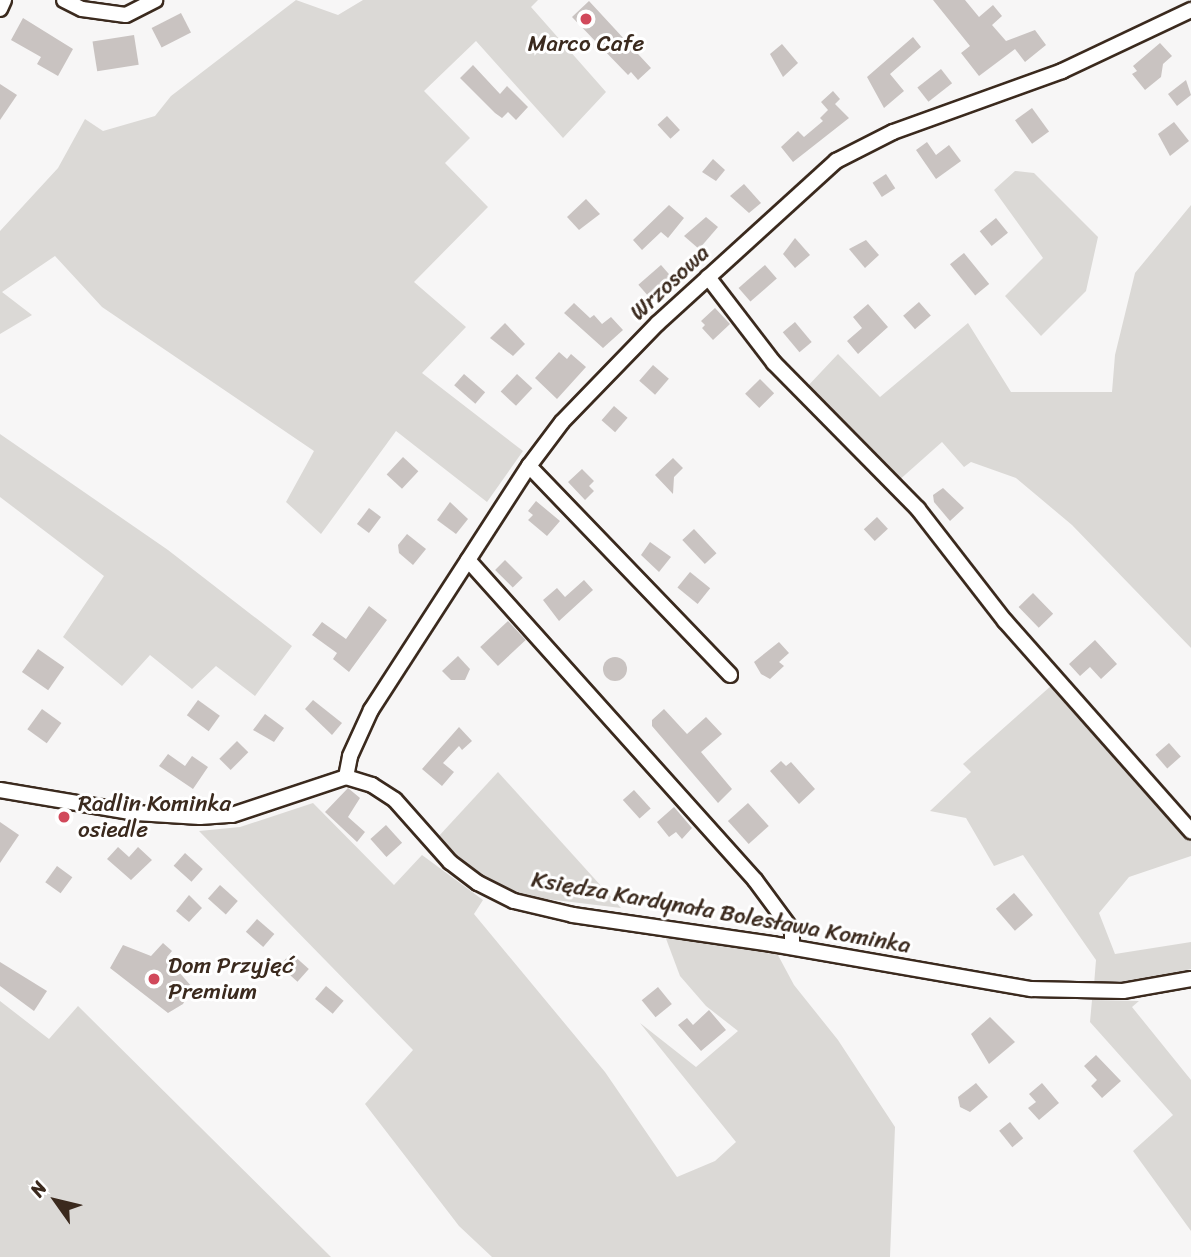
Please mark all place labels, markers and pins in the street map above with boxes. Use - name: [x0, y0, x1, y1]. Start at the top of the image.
- marker: Marco Cafe: [578, 11, 594, 27]
- place label: Marco Cafe: [528, 30, 644, 58]
- place label: Radlin Kominka osiedle: [78, 790, 233, 844]
- marker: Radlin Kominka osiedle: [56, 809, 72, 825]
- place label: Dom Przyjęć Premium: [168, 952, 296, 1006]
- marker: Dom Przyjęć Premium: [146, 971, 162, 987]

